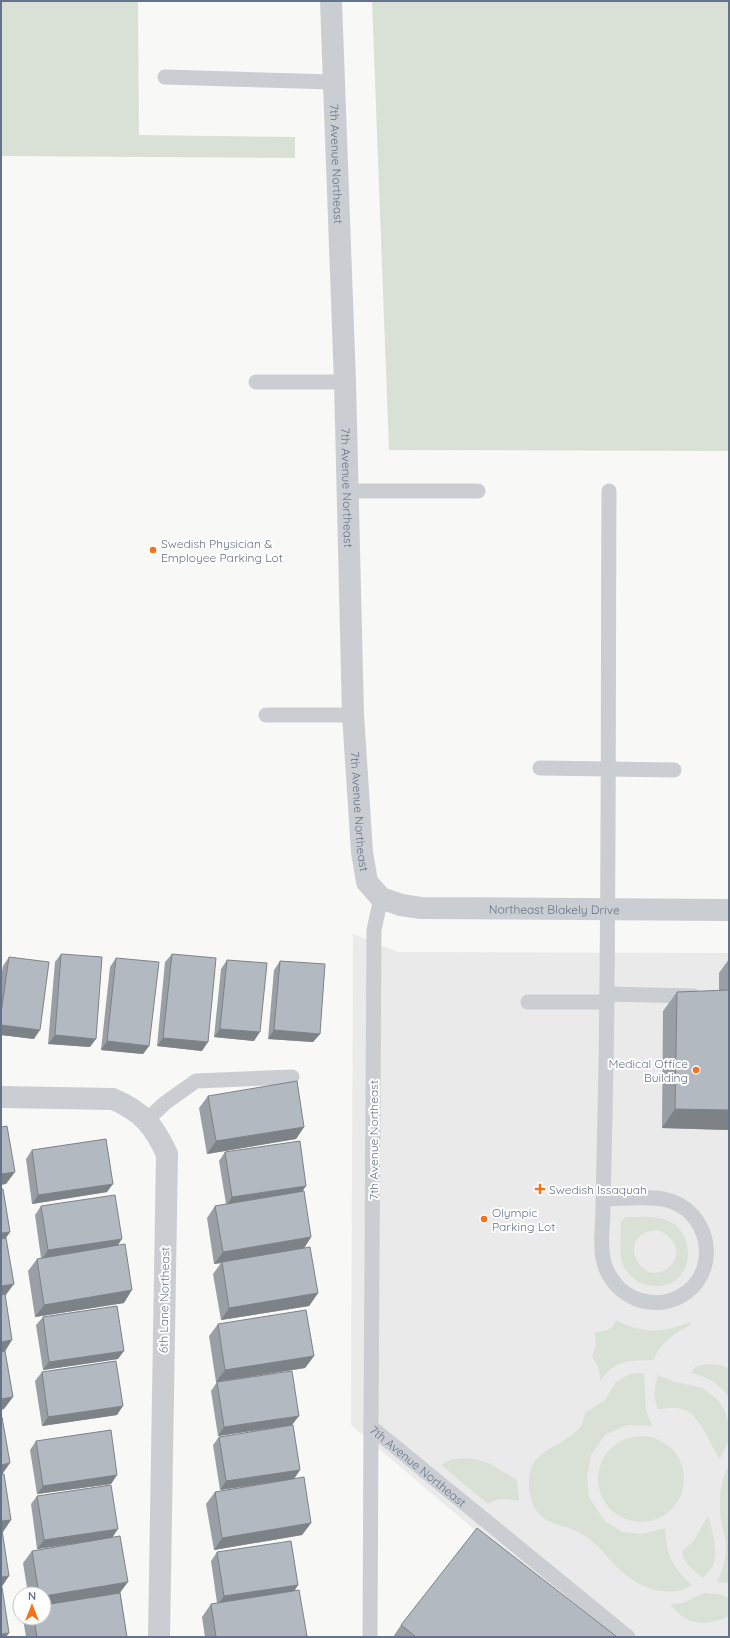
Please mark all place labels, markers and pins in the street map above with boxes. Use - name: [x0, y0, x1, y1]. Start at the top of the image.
- place label: Swedish Physician & Employee Parking Lot: [161, 536, 283, 565]
- marker: Swedish Physician & Employee Parking Lot: [148, 545, 158, 555]
- place label: Medical Office Building: [609, 1056, 688, 1085]
- marker: Medical Office Building: [691, 1065, 701, 1075]
- place label: Swedish Issaquah: [549, 1182, 647, 1197]
- marker: Swedish Issaquah: [534, 1183, 546, 1195]
- place label: Olympic Parking Lot: [492, 1205, 555, 1234]
- marker: Olympic Parking Lot: [479, 1214, 489, 1224]

